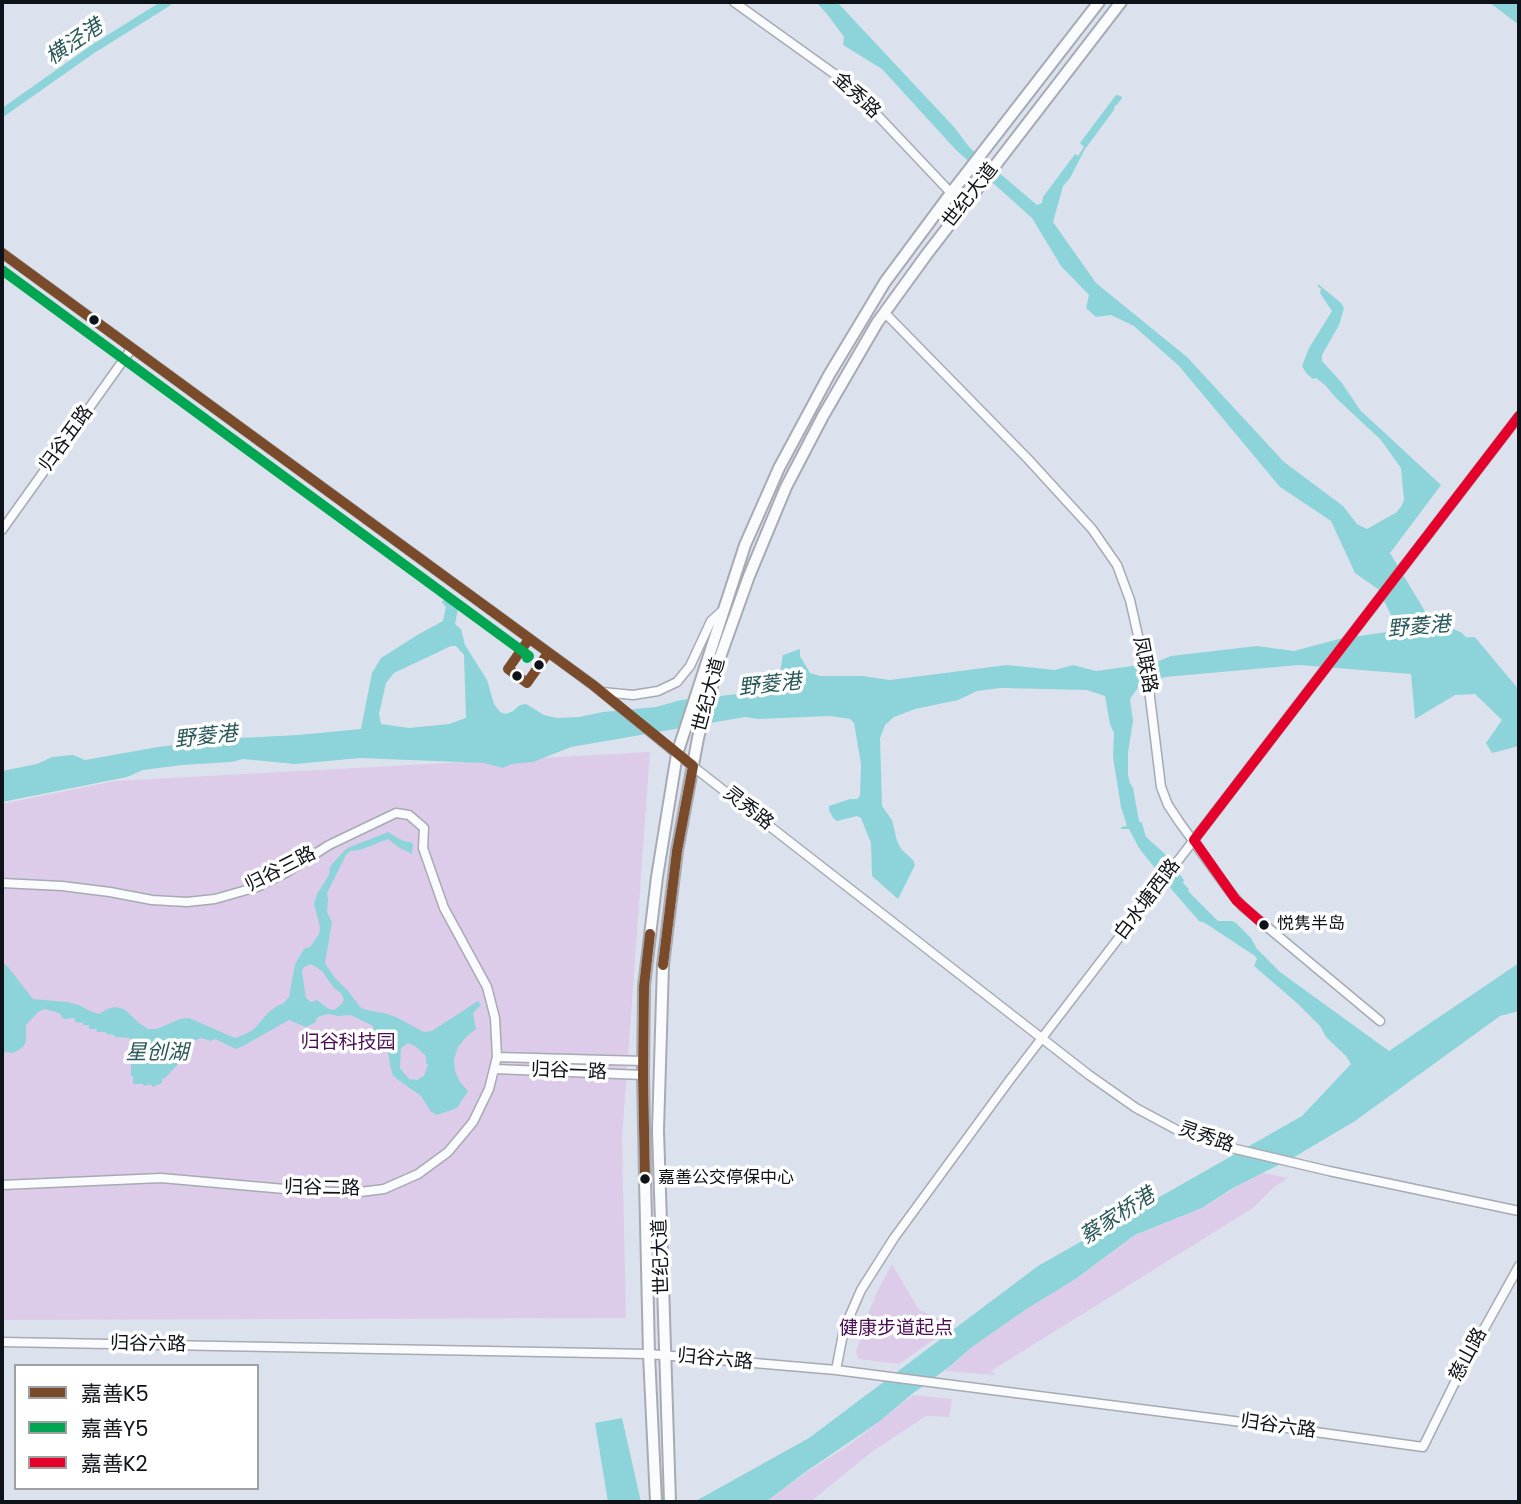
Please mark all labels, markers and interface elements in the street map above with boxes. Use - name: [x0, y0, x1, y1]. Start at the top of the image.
- water label: 横泾港: [42, 15, 108, 71]
- street label: 金秀路: [827, 68, 885, 124]
- street label: 世纪大道: [939, 159, 1003, 233]
- unlabelled marker: [87, 313, 101, 327]
- street label: 归谷五路: [35, 402, 99, 476]
- water label: 野菱港: [1387, 613, 1451, 643]
- street label: 凤联路: [1127, 635, 1161, 695]
- street label: 世纪大道: [689, 655, 731, 735]
- unlabelled marker: [532, 658, 546, 672]
- unlabelled marker: [510, 669, 524, 683]
- water label: 野菱港: [737, 670, 803, 702]
- water label: 野菱港: [173, 722, 239, 754]
- street label: 灵秀路: [719, 782, 777, 836]
- street label: 归谷三路: [242, 843, 320, 897]
- street label: 白水塘西路: [1110, 855, 1186, 945]
- place label: 悦隽半岛: [1277, 915, 1345, 935]
- marker: 悦隽半岛: [1257, 918, 1271, 932]
- park label: 归谷科技园: [301, 1032, 395, 1054]
- water label: 星创湖: [126, 1041, 188, 1067]
- street label: 归谷一路: [531, 1059, 607, 1085]
- street label: 灵秀路: [1175, 1118, 1237, 1158]
- place label: 嘉善公交停保中心: [658, 1169, 794, 1189]
- marker: 嘉善公交停保中心: [638, 1172, 652, 1186]
- street label: 归谷二路: [284, 1177, 360, 1201]
- water label: 蔡家桥港: [1076, 1184, 1160, 1250]
- street label: 世纪大道: [649, 1219, 675, 1295]
- park label: 健康步道起点: [839, 1318, 953, 1340]
- street label: 慈山路: [1446, 1324, 1492, 1386]
- street label: 归谷六路: [110, 1333, 186, 1357]
- street label: 归谷六路: [676, 1345, 754, 1375]
- legend: [14, 1364, 259, 1490]
- text: 嘉善K5: [81, 1379, 149, 1408]
- street label: 归谷六路: [1239, 1410, 1317, 1444]
- text: 嘉善Y5: [81, 1414, 148, 1443]
- text: 嘉善K2: [81, 1449, 148, 1478]

